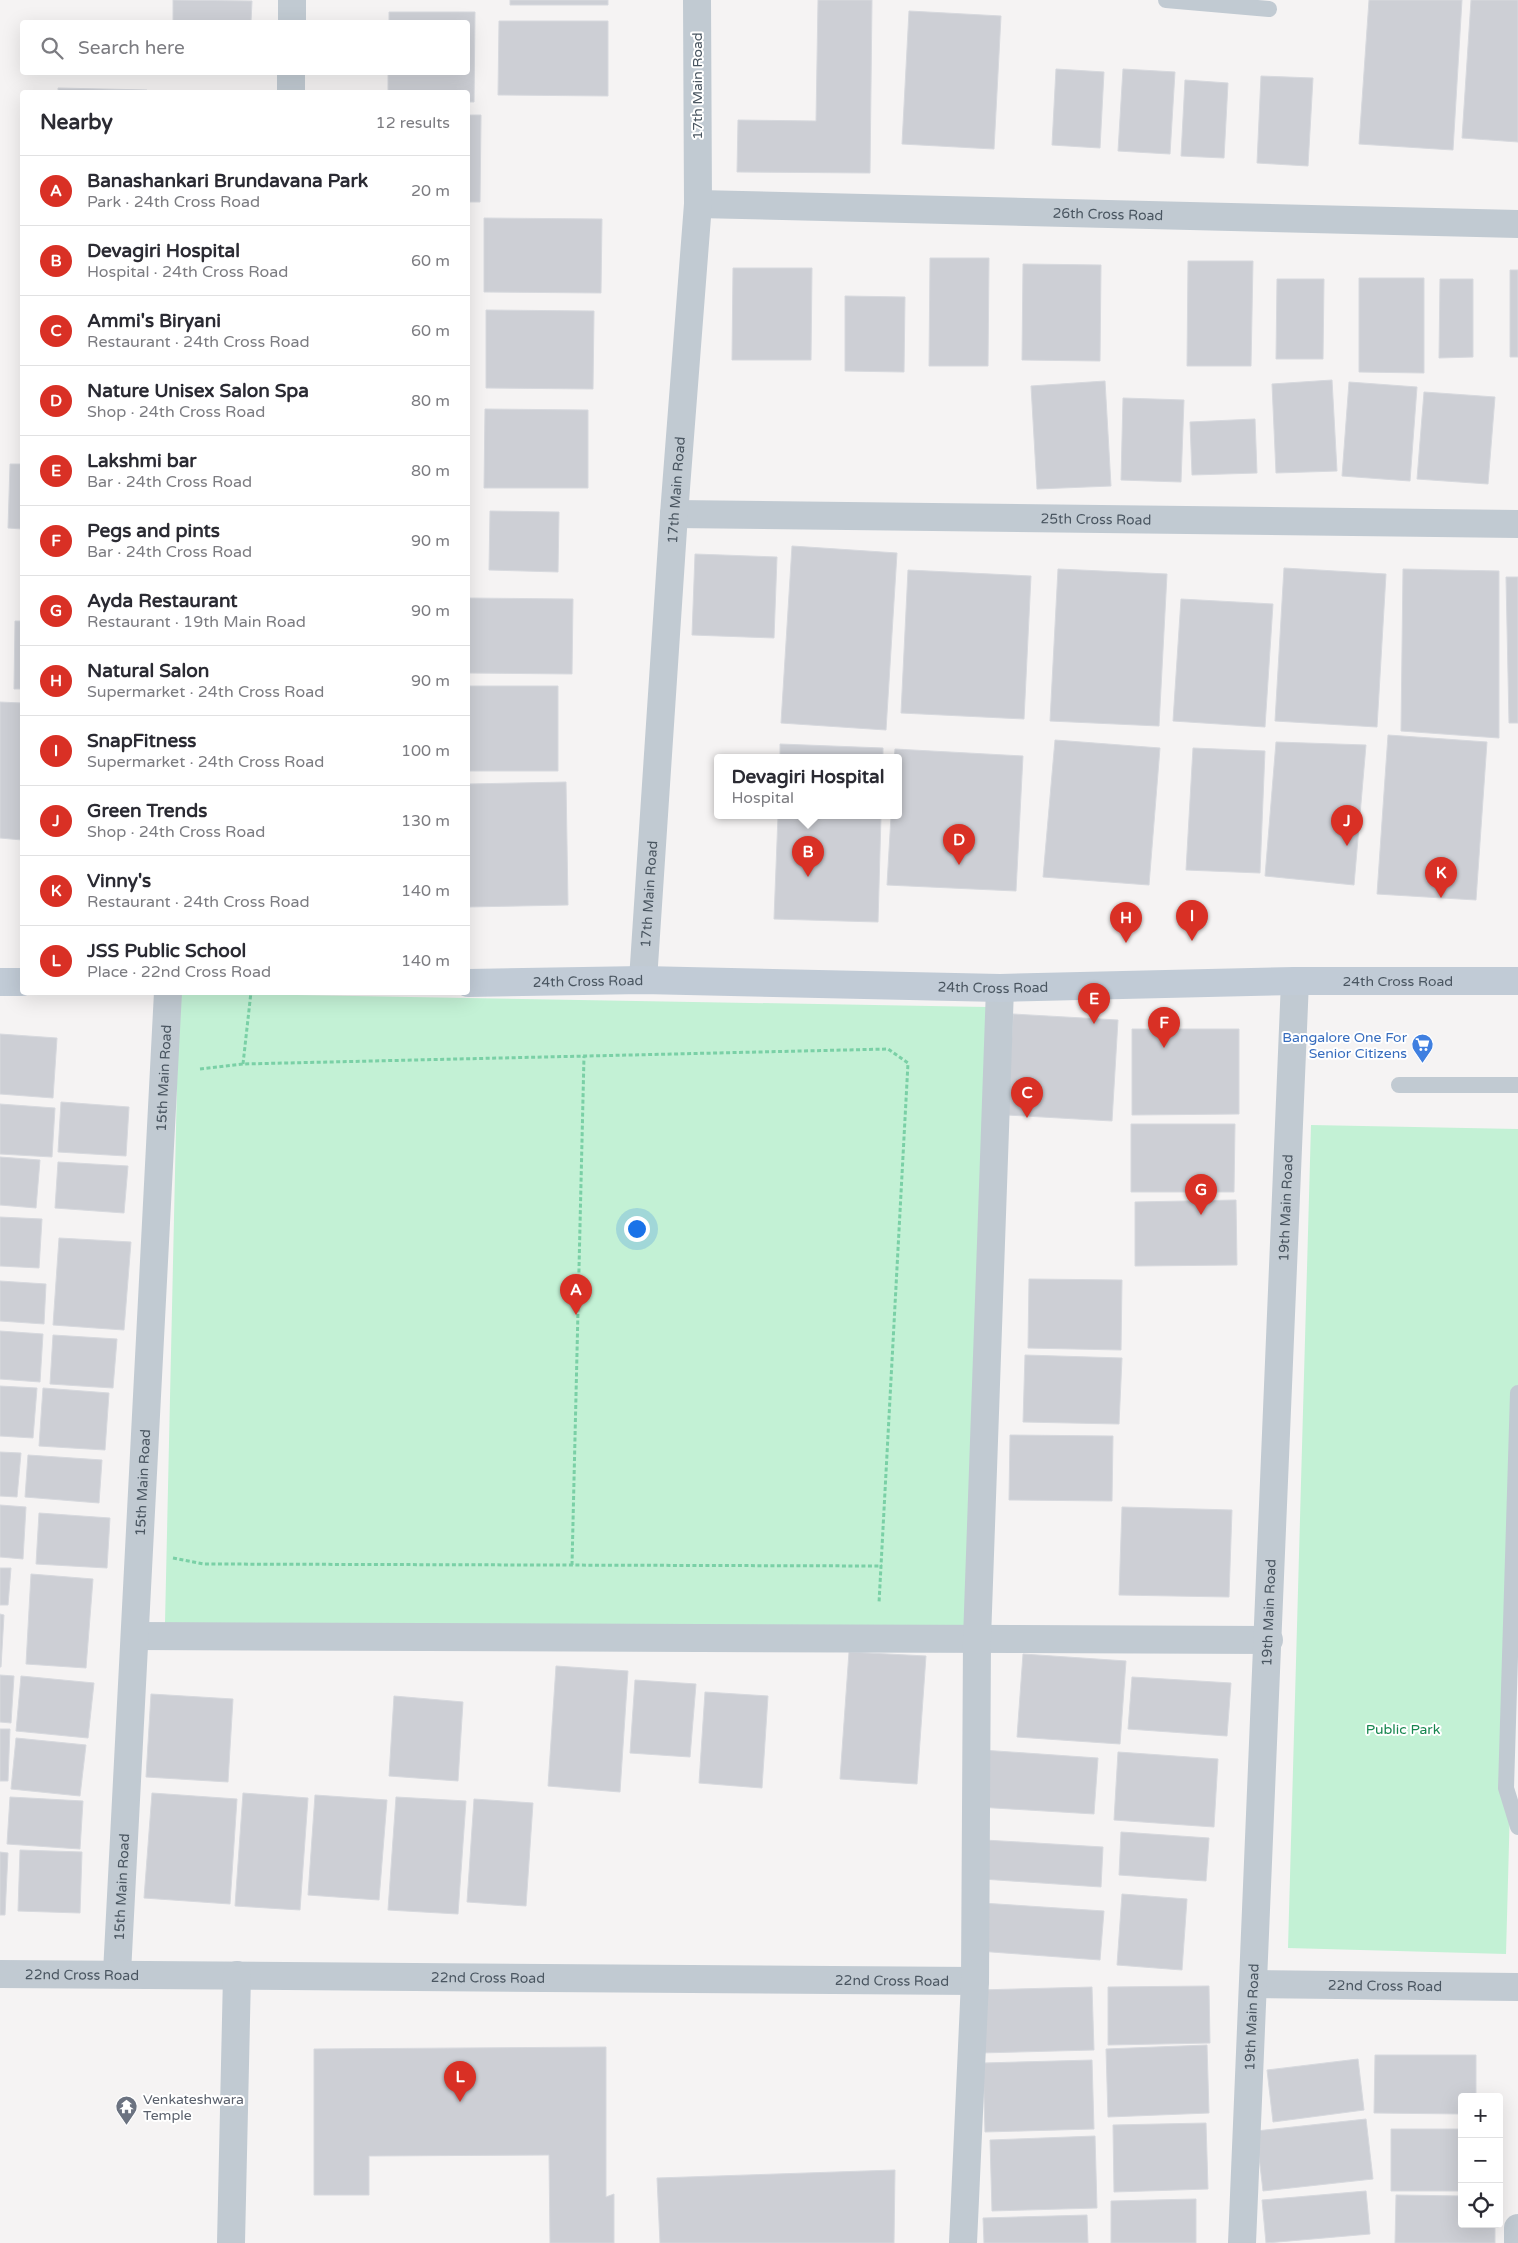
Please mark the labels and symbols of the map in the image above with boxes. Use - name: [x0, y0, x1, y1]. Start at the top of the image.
- street label: 17th Main Road: [689, 32, 706, 140]
- street label: 26th Cross Road: [1052, 204, 1163, 224]
- street label: 17th Main Road: [664, 436, 688, 544]
- street label: 25th Cross Road: [1040, 510, 1151, 528]
- pin: J: [1331, 805, 1363, 846]
- pin: D: [943, 824, 975, 865]
- pin: B: [792, 836, 824, 877]
- street label: 17th Main Road: [637, 840, 661, 948]
- pin: K: [1425, 857, 1457, 898]
- pin: I: [1176, 900, 1208, 941]
- pin: H: [1110, 902, 1142, 943]
- street label: 24th Cross Road: [532, 971, 643, 990]
- street label: 24th Cross Road: [1342, 973, 1453, 990]
- street label: 24th Cross Road: [937, 978, 1048, 997]
- pin: E: [1078, 983, 1110, 1024]
- pin: F: [1148, 1007, 1180, 1048]
- street label: 15th Main Road: [152, 1024, 175, 1132]
- place label: Bangalore One For Senior Citizens: [1282, 1029, 1408, 1062]
- supermarket icon: Bangalore One For Senior Citizens: [1411, 1033, 1435, 1064]
- pin: C: [1011, 1077, 1043, 1118]
- street label: 19th Main Road: [1275, 1154, 1296, 1262]
- pin: G: [1185, 1174, 1217, 1215]
- your location: [624, 1216, 650, 1242]
- pin: A: [560, 1274, 592, 1315]
- street label: 15th Main Road: [131, 1429, 154, 1537]
- street label: 19th Main Road: [1258, 1559, 1279, 1667]
- park label: Public Park: [1366, 1721, 1441, 1738]
- street label: 15th Main Road: [110, 1833, 133, 1941]
- street label: 19th Main Road: [1241, 1963, 1262, 2071]
- street label: 22nd Cross Road: [25, 1966, 139, 1983]
- street label: 22nd Cross Road: [431, 1969, 545, 1986]
- street label: 22nd Cross Road: [835, 1971, 949, 1989]
- street label: 22nd Cross Road: [1328, 1976, 1442, 1995]
- pin: L: [444, 2061, 476, 2102]
- place label: Venkateshwara Temple: [143, 2091, 244, 2124]
- temple icon: Venkateshwara Temple: [115, 2095, 139, 2126]

